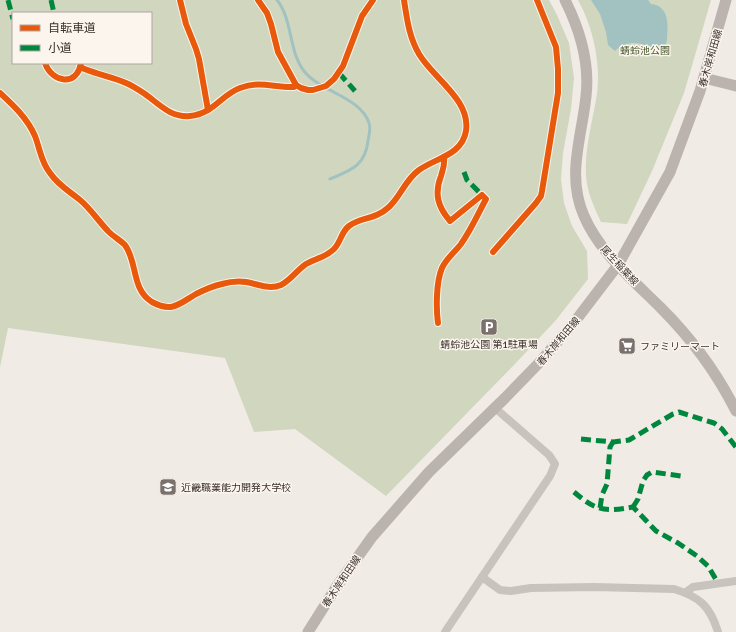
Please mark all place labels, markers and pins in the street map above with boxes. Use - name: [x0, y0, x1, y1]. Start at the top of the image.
- parking icon: 蜻蛉池公園 第1駐車場: [479, 317, 499, 337]
- supermarket icon: ファミリーマート: [617, 336, 637, 356]
- place label: 蜻蛉池公園 第1駐車場: [440, 339, 538, 351]
- place label: ファミリーマート: [640, 341, 720, 353]
- school or university icon: 近畿職業能力開発大学校: [158, 477, 178, 497]
- place label: 近畿職業能力開発大学校: [181, 482, 291, 494]

